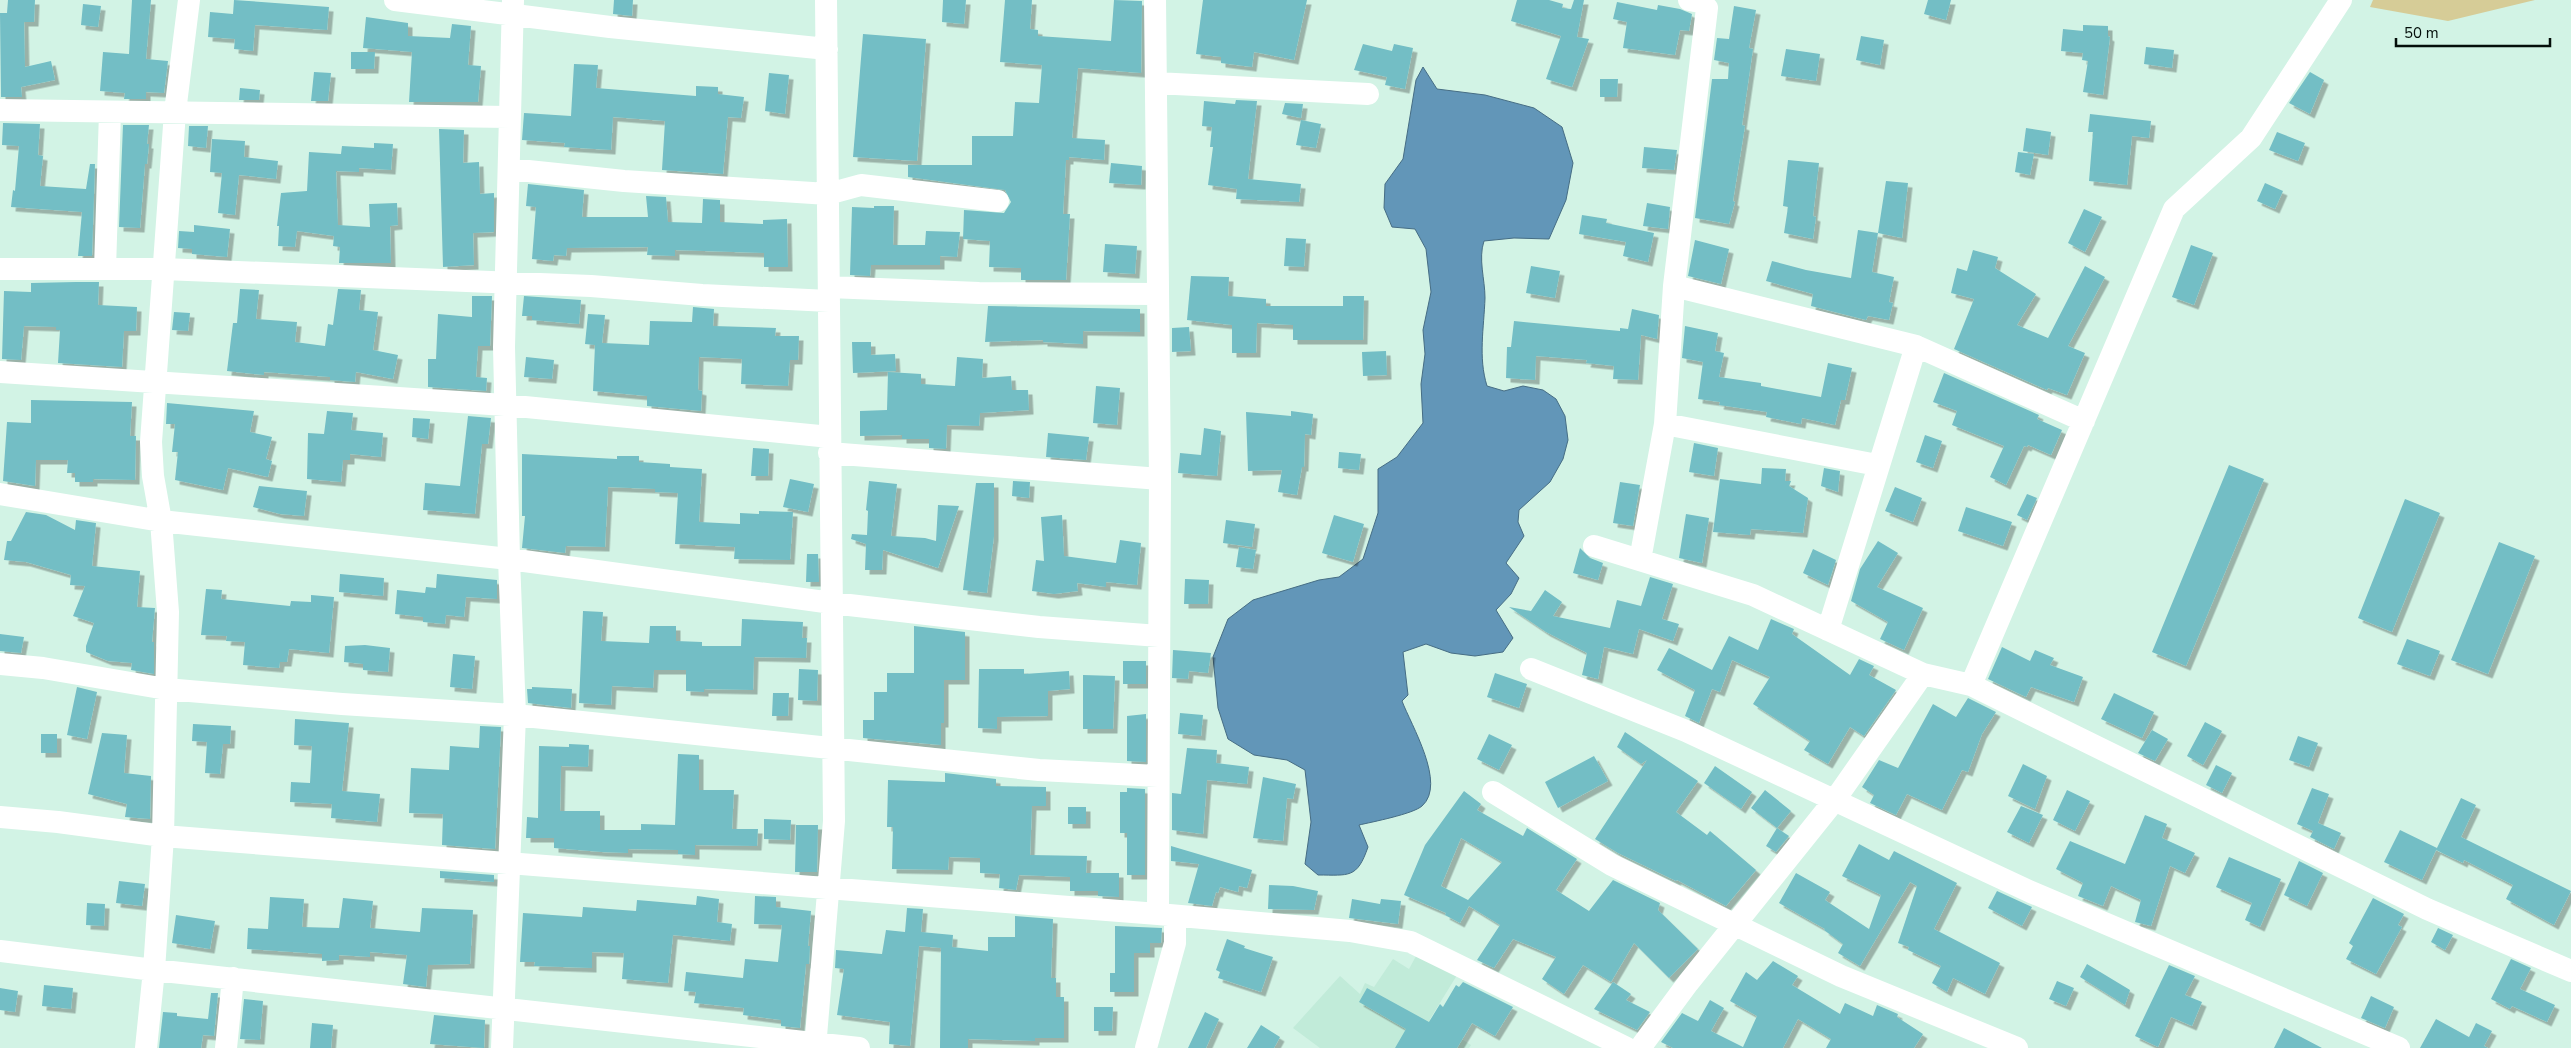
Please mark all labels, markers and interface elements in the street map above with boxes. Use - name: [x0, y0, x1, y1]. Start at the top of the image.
- scale bar: [2396, 15, 2550, 47]
- text: 50 m: [2404, 23, 2439, 43]

